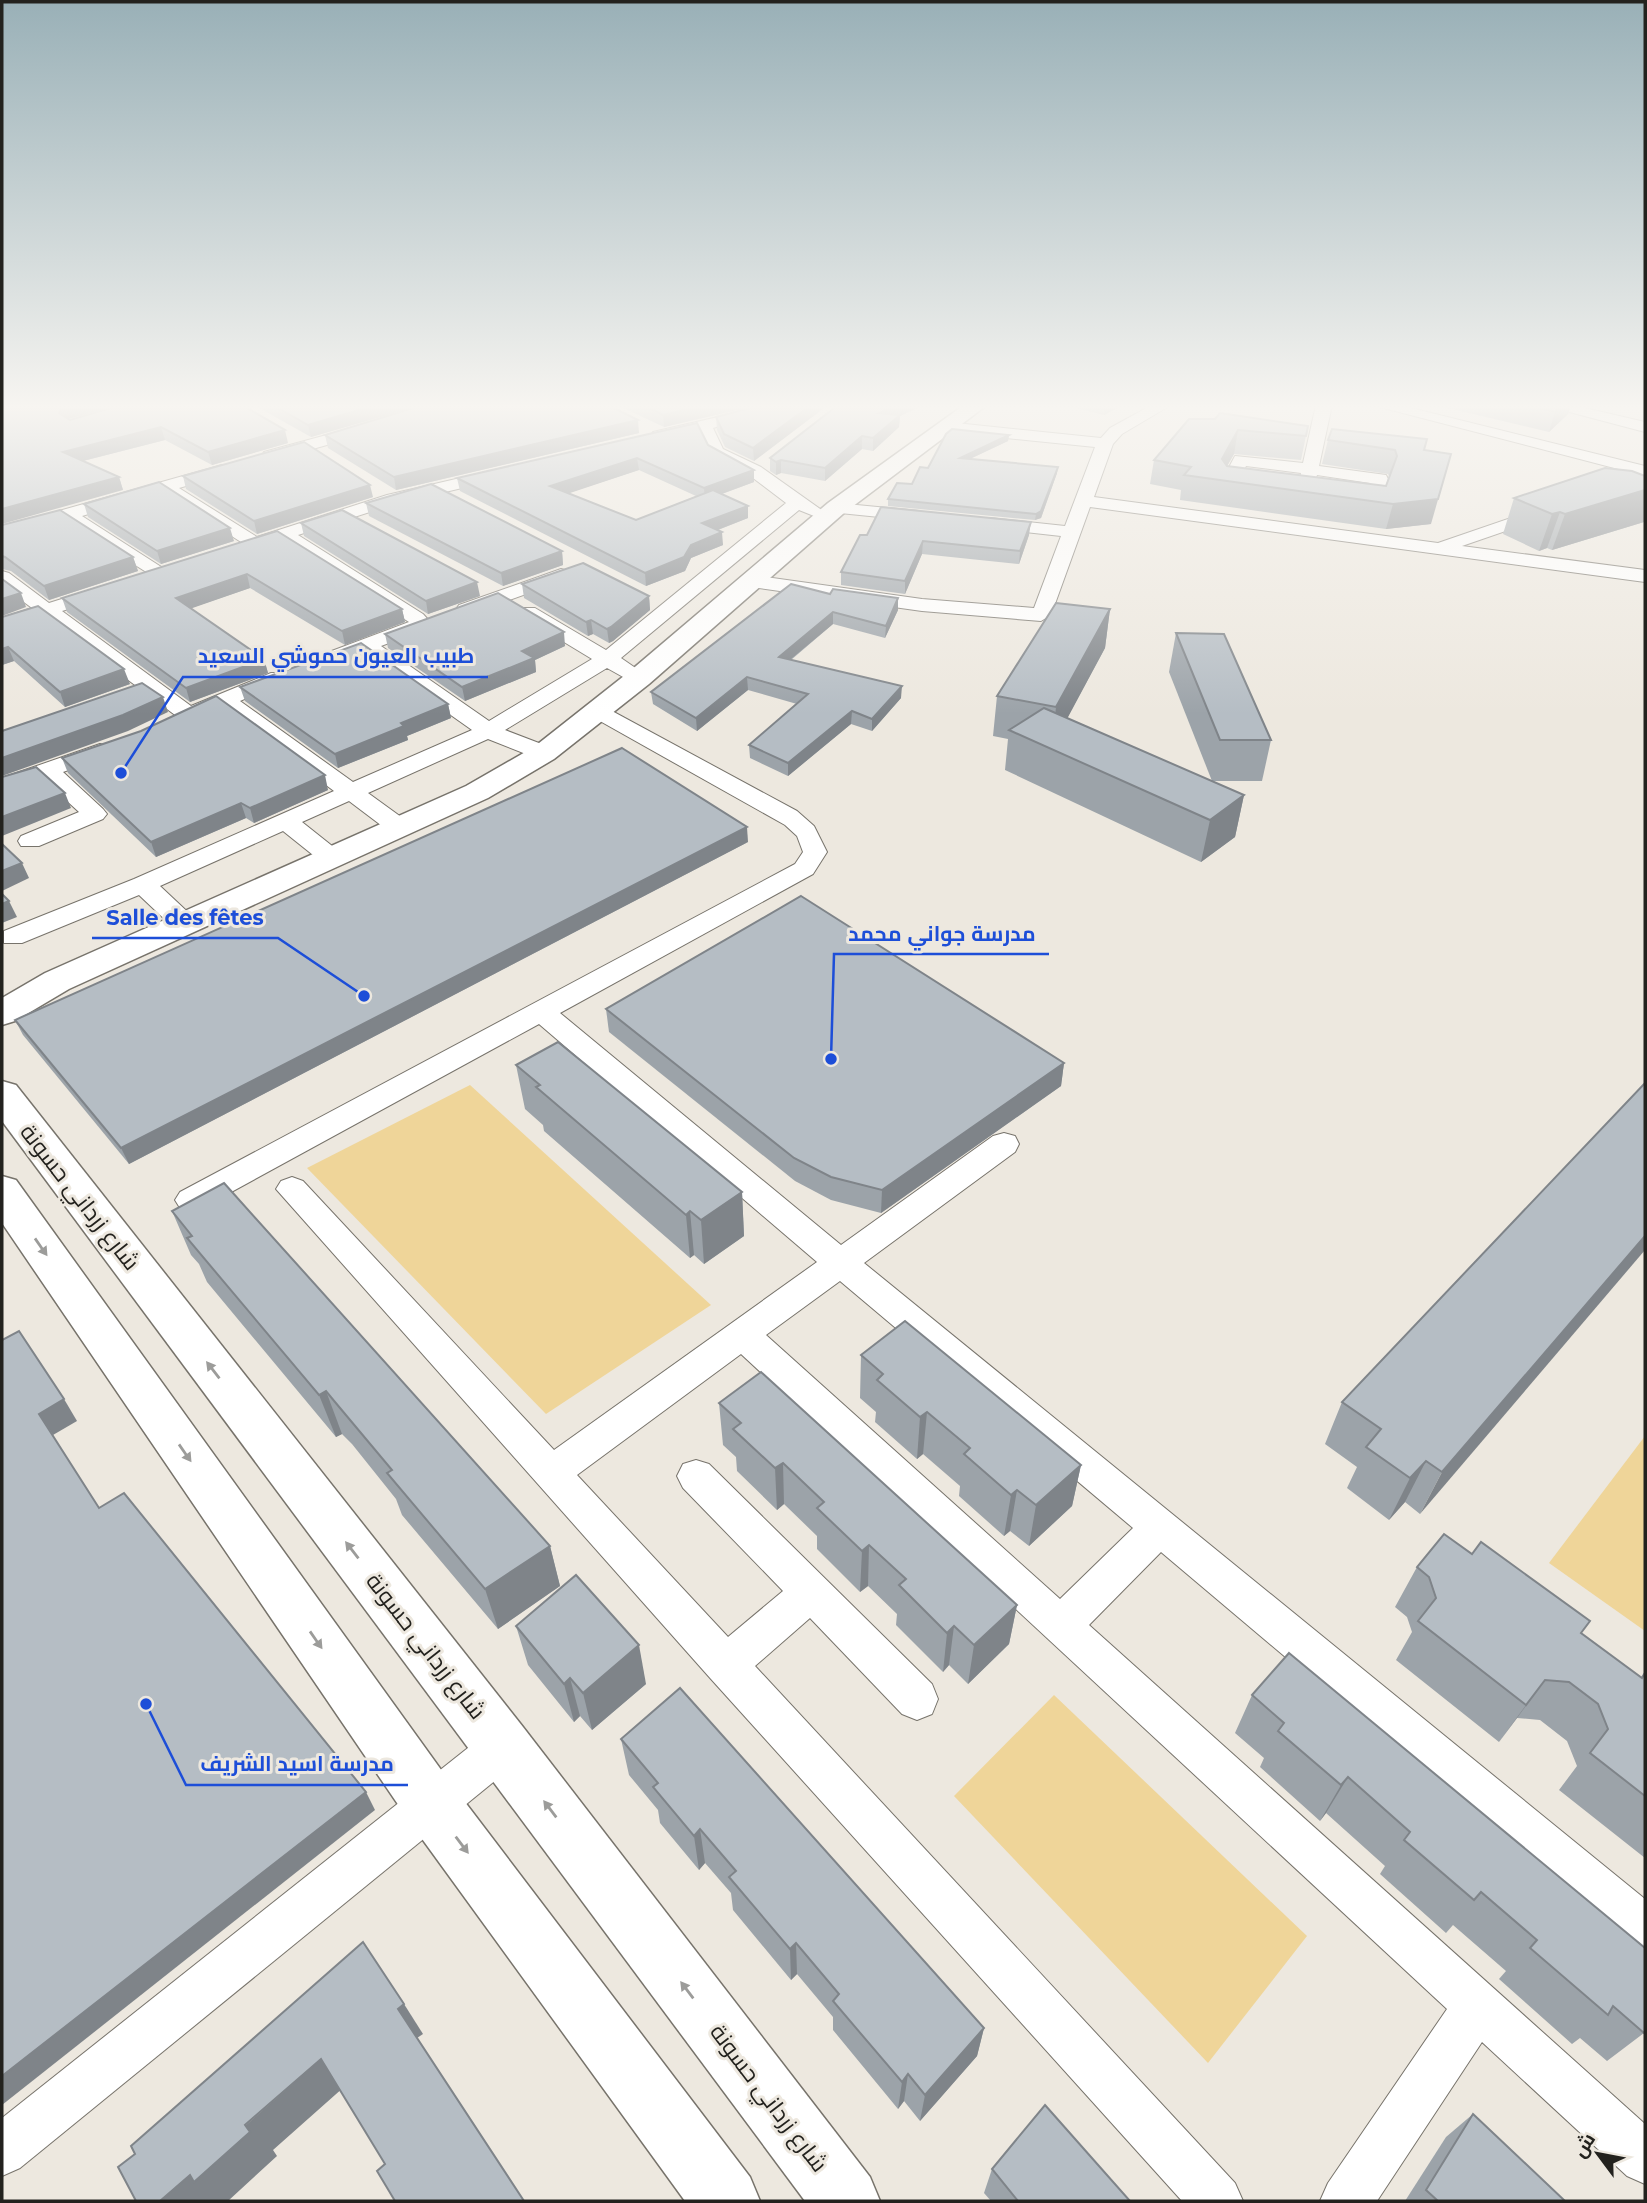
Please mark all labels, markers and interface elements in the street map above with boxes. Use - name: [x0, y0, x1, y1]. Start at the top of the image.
- callout: طبيب العيون حموشي السعيد: [183, 635, 488, 677]
- text: طبيب العيون حموشي السعيد: [198, 643, 474, 672]
- callout: Salle des fêtes: [92, 896, 278, 938]
- text: Salle des fêtes: [106, 905, 264, 930]
- callout: مدرسة جواني محمد: [834, 912, 1049, 954]
- text: مدرسة جواني محمد: [848, 921, 1036, 951]
- street label: شارع زرداني حسونة: [11, 1118, 146, 1278]
- one-way arrow: [34, 1238, 48, 1256]
- one-way arrow: [207, 1361, 221, 1379]
- one-way arrow: [178, 1444, 192, 1462]
- one-way arrow: [345, 1542, 360, 1560]
- street label: شارع زرداني حسونة: [357, 1567, 492, 1727]
- one-way arrow: [309, 1631, 323, 1649]
- callout: مدرسة اسيد الشريف: [186, 1743, 408, 1785]
- text: مدرسة اسيد الشريف: [200, 1751, 394, 1776]
- one-way arrow: [543, 1800, 557, 1818]
- one-way arrow: [454, 1836, 468, 1854]
- one-way arrow: [680, 1981, 694, 2000]
- street label: شارع زرداني حسونة: [701, 2019, 834, 2180]
- north arrow: [1563, 2119, 1633, 2189]
- text: ش: [1568, 2129, 1600, 2162]

